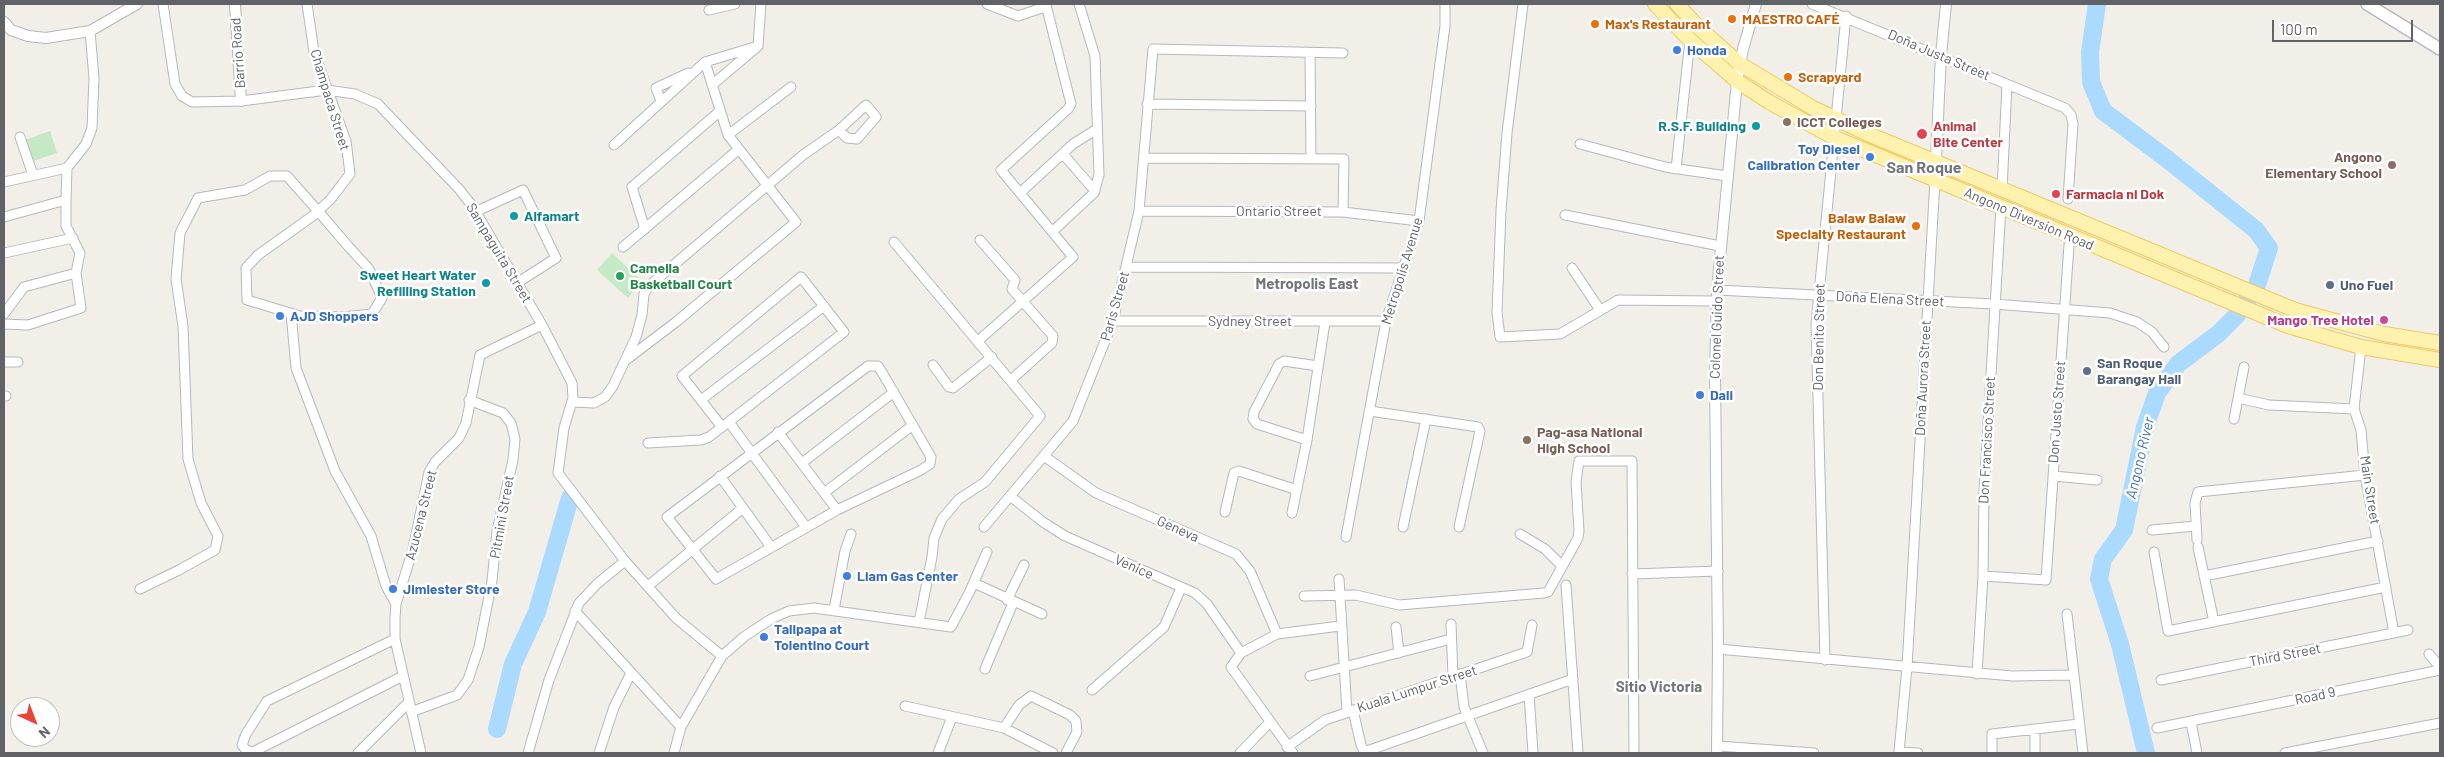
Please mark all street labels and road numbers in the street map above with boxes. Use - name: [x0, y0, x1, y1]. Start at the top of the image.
- street label: Barrio Road: [227, 17, 249, 89]
- street label: Doña Justa Street: [1885, 26, 1993, 84]
- street label: Champaca Street: [307, 47, 353, 153]
- street label: Angono Diversion Road: [1962, 184, 2096, 254]
- street label: Sampaguita Street: [463, 200, 535, 306]
- street label: Ontario Street: [1236, 203, 1322, 219]
- street label: Metropolis Avenue: [1378, 215, 1426, 327]
- street label: Colonel Guido Street: [1706, 255, 1728, 379]
- street label: Paris Street: [1097, 269, 1133, 343]
- street label: Don Benito Street: [1810, 283, 1828, 391]
- street label: Doña Elena Street: [1835, 288, 1945, 310]
- street label: Sydney Street: [1208, 313, 1292, 329]
- street label: Doña Aurora Street: [1912, 320, 1934, 436]
- street label: Don Justo Street: [2045, 360, 2069, 464]
- street label: Don Francisco Street: [1975, 376, 1999, 504]
- street label: Main Street: [2356, 454, 2384, 526]
- street label: Azucena Street: [402, 468, 440, 562]
- street label: Pitmini Street: [486, 474, 518, 560]
- street label: Geneva: [1154, 512, 1202, 546]
- street label: Venice: [1112, 551, 1156, 583]
- street label: Third Street: [2248, 640, 2322, 670]
- street label: Kuala Lumpur Street: [1355, 662, 1479, 716]
- street label: Road 9: [2293, 684, 2337, 708]

